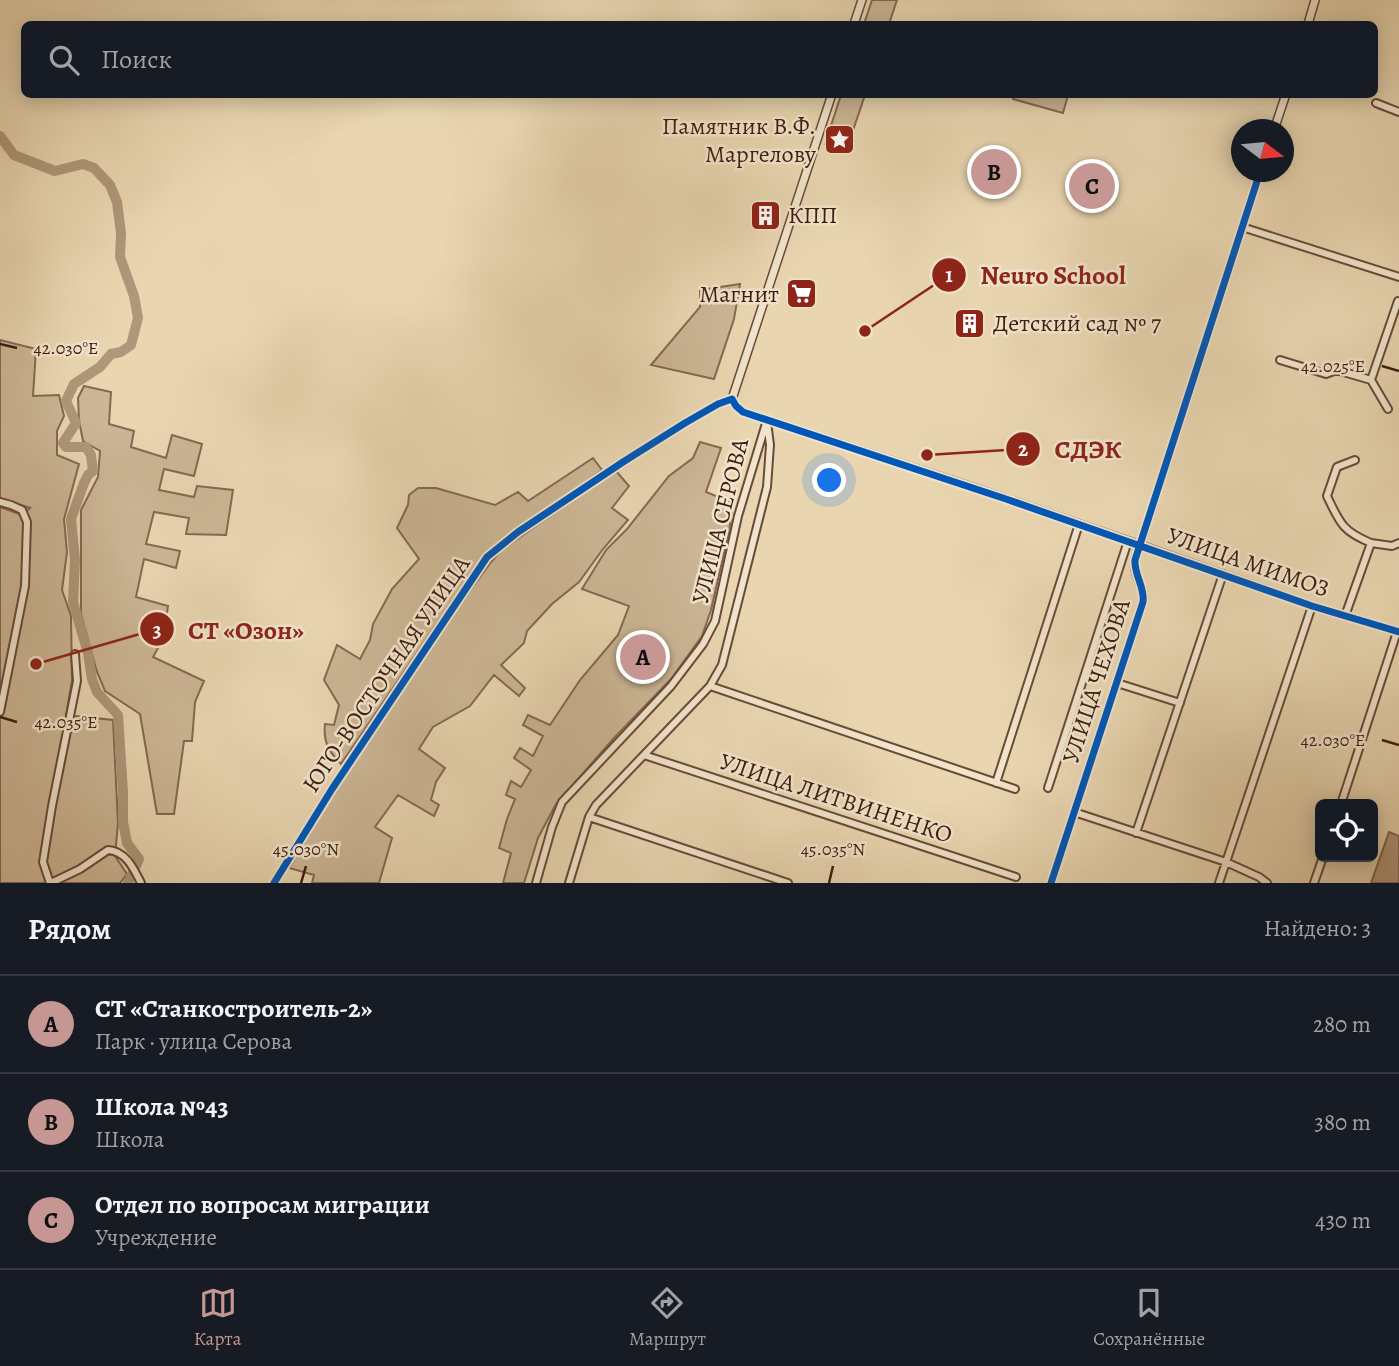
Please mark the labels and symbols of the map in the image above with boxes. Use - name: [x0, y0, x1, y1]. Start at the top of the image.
- place label: Памятник В.Ф. Маргелову: [662, 110, 816, 170]
- north arrow: [1231, 119, 1294, 182]
- place icon: Памятник В.Ф. Маргелову: [822, 123, 856, 157]
- pin: B: [971, 146, 1017, 198]
- pin: C: [1069, 160, 1115, 212]
- building icon: КПП: [748, 198, 782, 232]
- place label: КПП: [788, 199, 837, 231]
- callout: Neuro School: [931, 251, 1140, 298]
- text: Neuro School: [980, 258, 1126, 293]
- text: 1: [945, 261, 953, 289]
- supermarket icon: Магнит: [785, 277, 819, 311]
- place label: Магнит: [699, 278, 779, 310]
- building icon: Детский сад № 7: [953, 306, 987, 340]
- place label: Детский сад № 7: [993, 307, 1162, 339]
- text: 42.030°E: [34, 336, 98, 360]
- text: 42.025°E: [1301, 354, 1365, 378]
- callout: СДЭК: [1006, 425, 1136, 472]
- text: СДЭК: [1054, 432, 1122, 467]
- street label: УЛИЦА СЕРОВА: [684, 434, 756, 607]
- text: 2: [1018, 435, 1028, 463]
- your location: [812, 463, 846, 497]
- street label: УЛИЦА МИМОЗ: [1163, 519, 1333, 605]
- street label: ЮГО-ВОСТОЧНАЯ УЛИЦА: [295, 549, 478, 799]
- street label: УЛИЦА ЧЕХОВА: [1054, 594, 1138, 767]
- callout: СТ «Озон»: [139, 606, 318, 653]
- text: СТ «Озон»: [188, 613, 304, 648]
- text: 3: [152, 616, 162, 644]
- pin: A: [620, 631, 666, 683]
- text: 42.035°E: [34, 710, 98, 734]
- text: 42.030°E: [1301, 728, 1365, 752]
- street label: УЛИЦА ЛИТВИНЕНКО: [715, 745, 957, 851]
- text: 45.030°N: [273, 837, 339, 861]
- text: 45.035°N: [801, 837, 865, 861]

